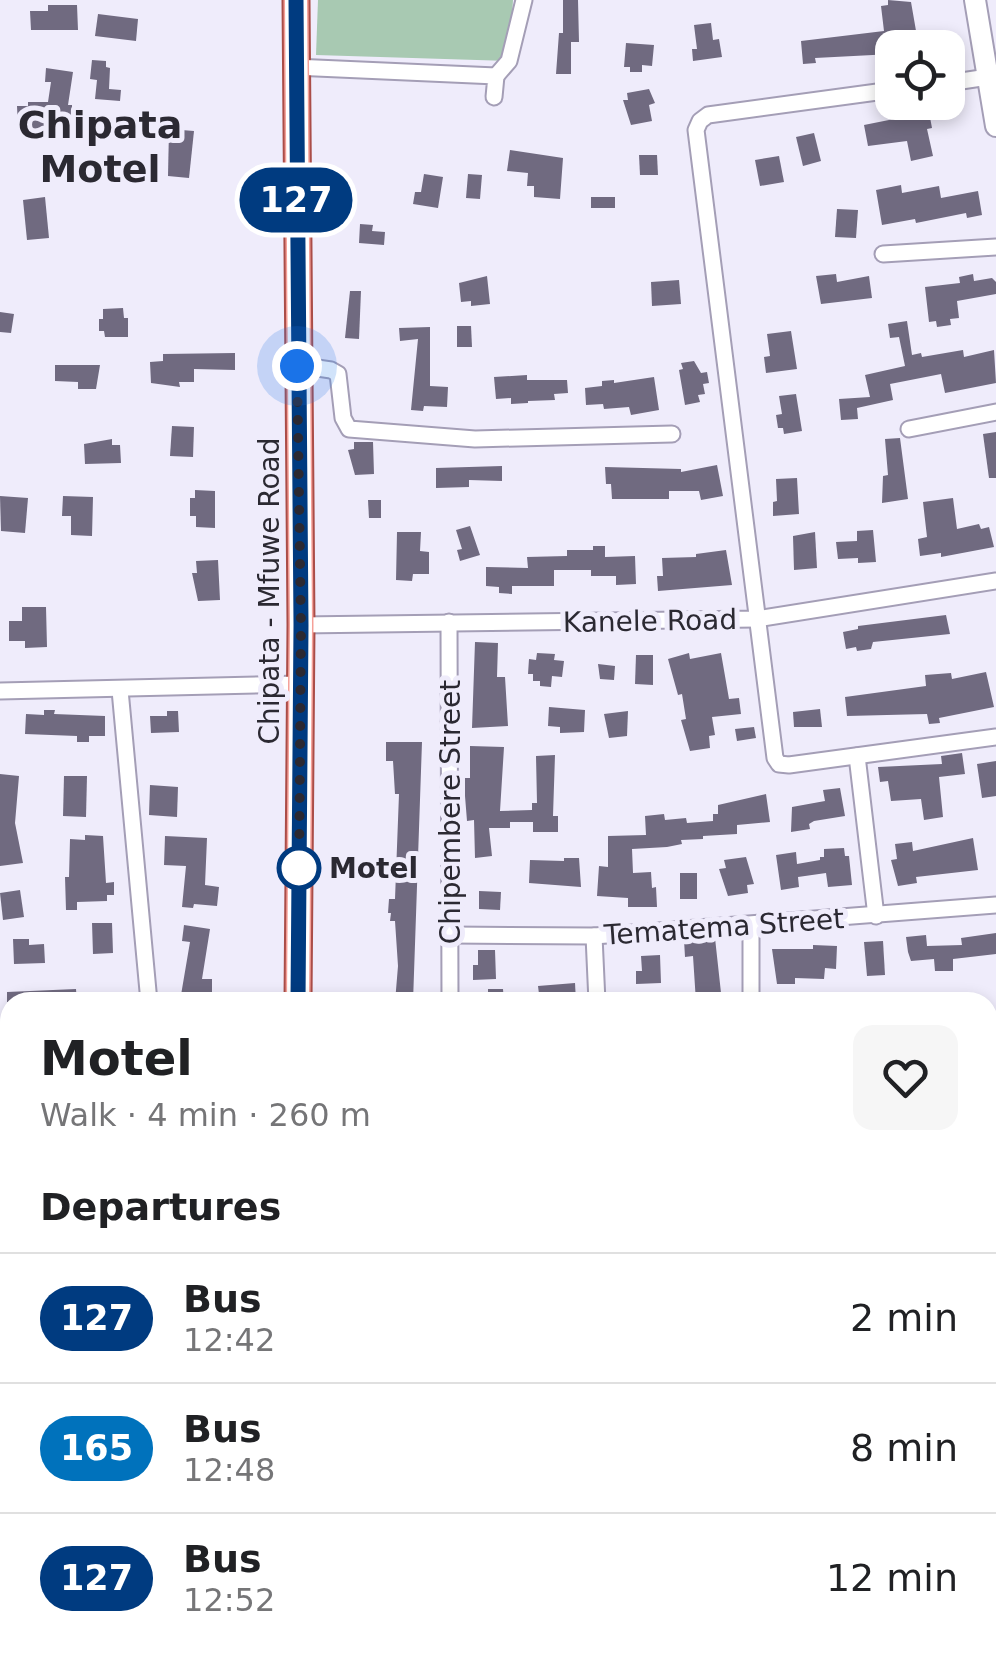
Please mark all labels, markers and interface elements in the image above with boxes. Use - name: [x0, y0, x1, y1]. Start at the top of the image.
- map controls: [875, 30, 965, 120]
- button: locate: [875, 30, 965, 120]
- district label: Chipata Motel: [18, 103, 182, 191]
- line badge: 127: [238, 168, 354, 232]
- text: 127: [259, 180, 333, 220]
- your location: [272, 341, 322, 391]
- street label: Chipata - Mfuwe Road: [253, 437, 286, 745]
- street label: Kanele Road: [563, 603, 737, 639]
- street label: Chipembere Street: [434, 680, 467, 944]
- marker: Motel: [278, 847, 320, 889]
- place label: Motel: [329, 852, 418, 885]
- street label: Tematema Street: [602, 902, 845, 952]
- button: heart: [853, 1025, 958, 1130]
- text: Motel: [40, 1030, 193, 1086]
- text: Walk · 4 min · 260 m: [40, 1096, 371, 1134]
- text: Departures: [40, 1185, 281, 1229]
- text: Bus: [183, 1277, 262, 1321]
- text: 2 min: [850, 1296, 958, 1340]
- text: 127: [60, 1298, 133, 1338]
- text: 12:42: [183, 1321, 275, 1359]
- text: Bus: [183, 1407, 262, 1451]
- text: 8 min: [850, 1426, 958, 1470]
- text: 165: [60, 1428, 133, 1468]
- text: 12:48: [183, 1451, 275, 1489]
- text: Bus: [183, 1537, 262, 1581]
- text: 12 min: [826, 1556, 958, 1600]
- text: 127: [60, 1558, 133, 1598]
- text: 12:52: [183, 1581, 275, 1619]

